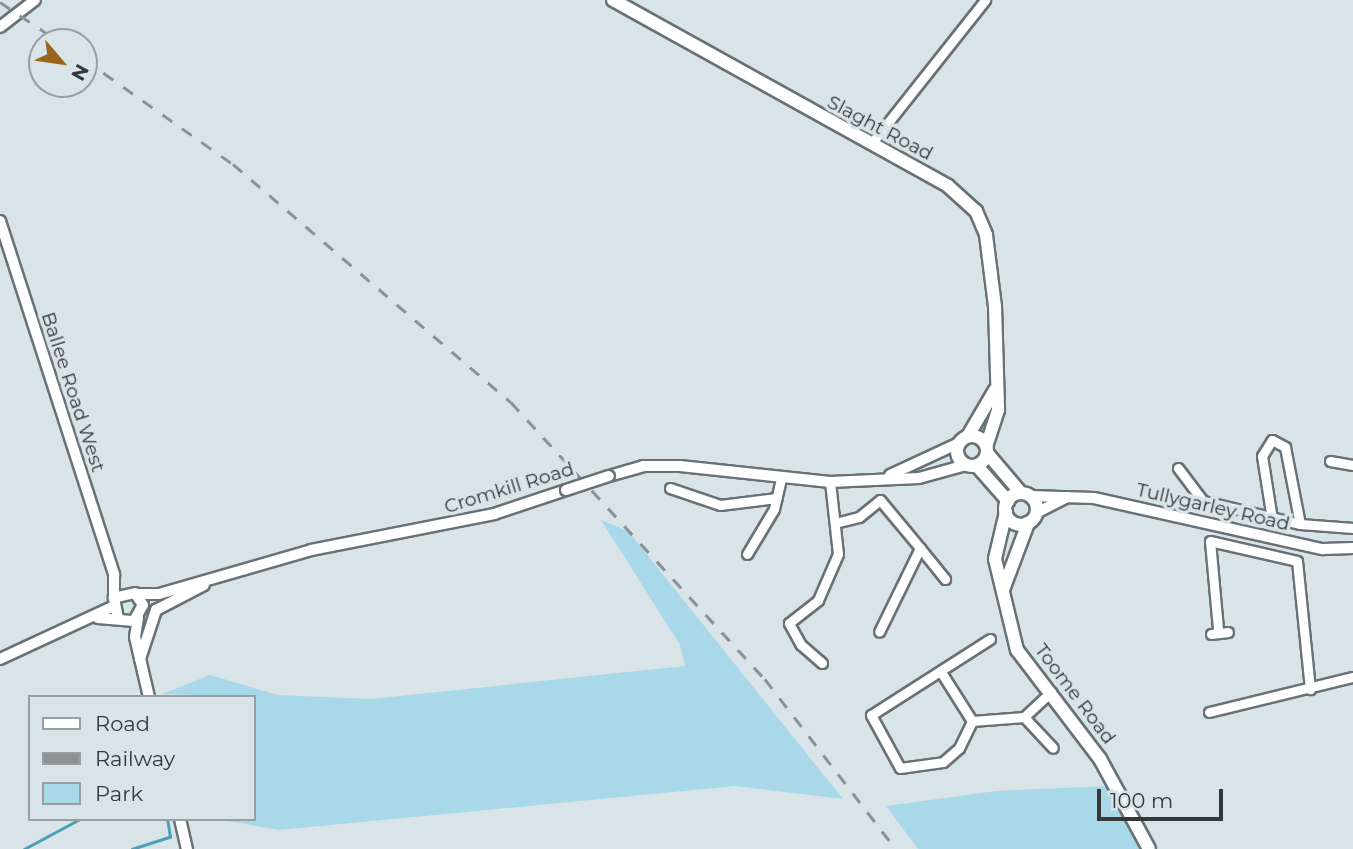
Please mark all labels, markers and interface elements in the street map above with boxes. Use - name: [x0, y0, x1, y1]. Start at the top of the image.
- north arrow: [28, 28, 98, 98]
- text: N: [66, 60, 94, 85]
- street label: Slaght Road: [823, 91, 937, 165]
- street label: Ballee Road West: [36, 309, 110, 475]
- street label: Cromkill Road: [441, 457, 577, 519]
- street label: Tullygarley Road: [1134, 478, 1292, 536]
- street label: Toome Road: [1030, 639, 1120, 749]
- legend: [28, 695, 256, 821]
- text: Road: [95, 711, 150, 736]
- text: Railway: [95, 746, 175, 771]
- scale bar: [1101, 776, 1227, 820]
- text: Park: [95, 781, 143, 806]
- text: 100 m: [1110, 788, 1173, 813]

